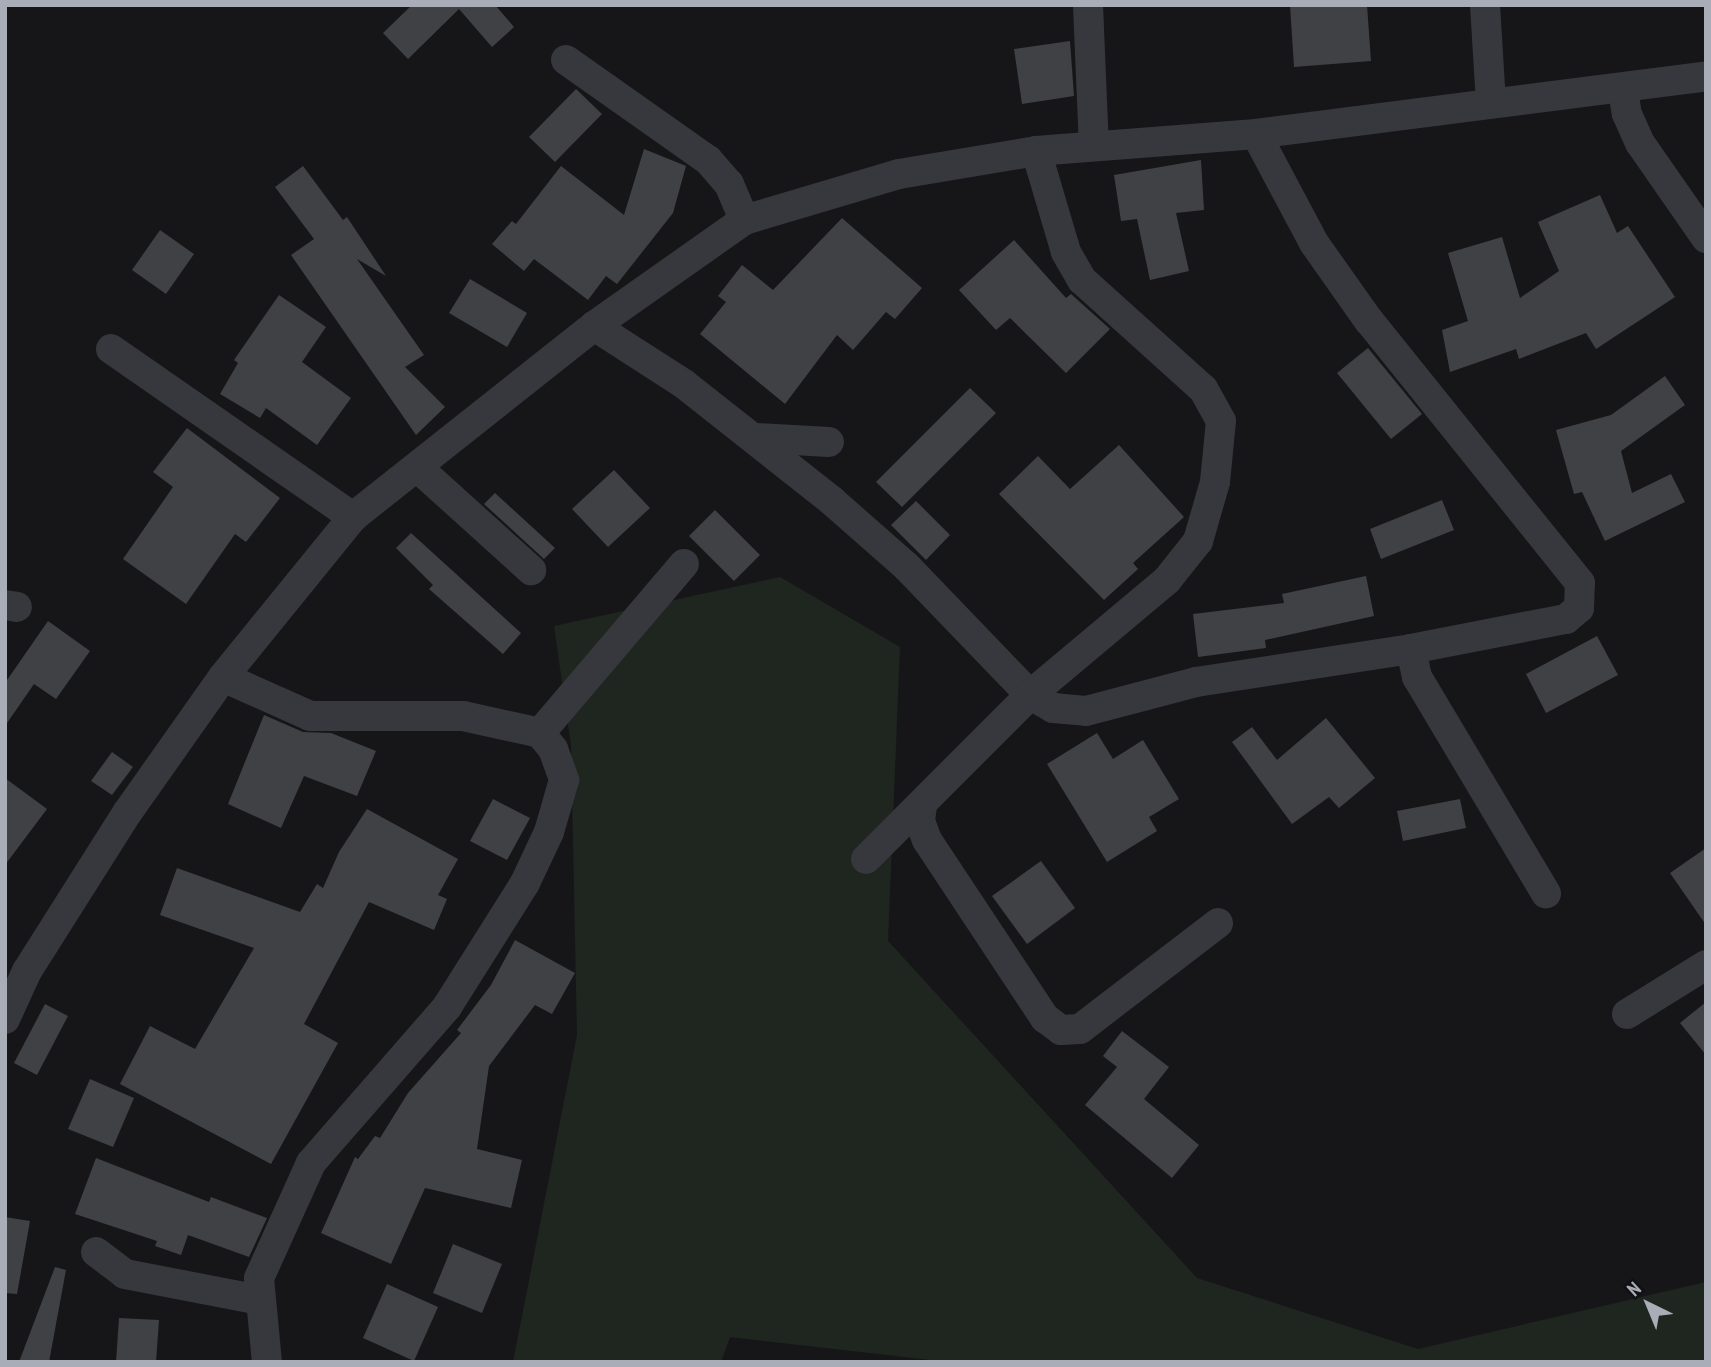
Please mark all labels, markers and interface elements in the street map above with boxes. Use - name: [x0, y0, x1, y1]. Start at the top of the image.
- north arrow: [1613, 1269, 1683, 1339]
- text: N: [1622, 1276, 1646, 1301]

